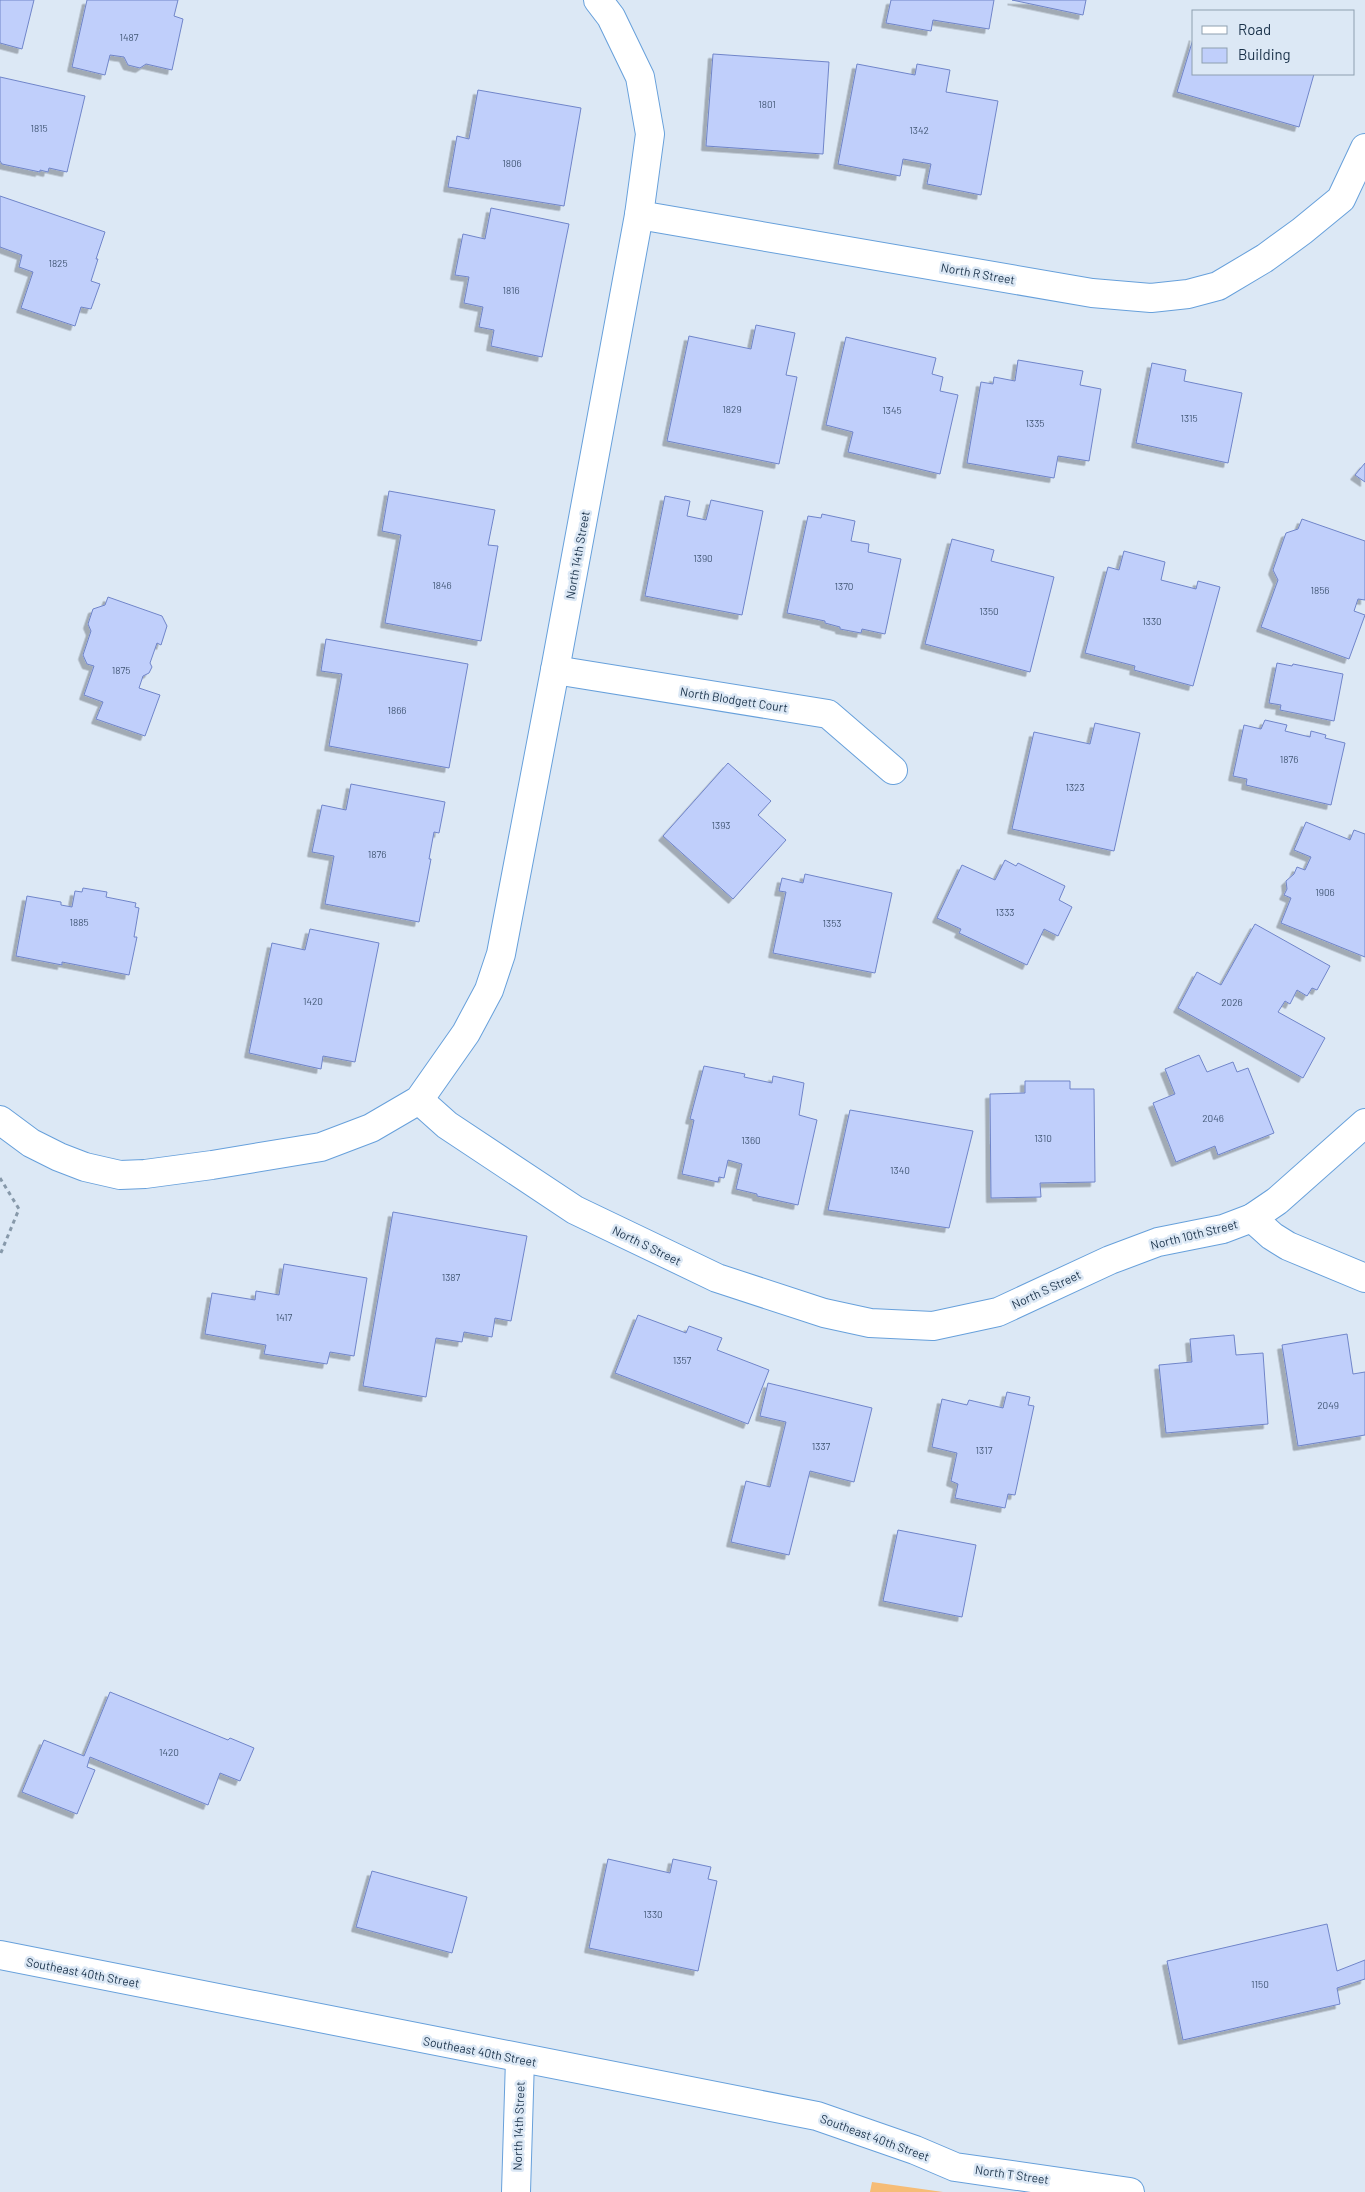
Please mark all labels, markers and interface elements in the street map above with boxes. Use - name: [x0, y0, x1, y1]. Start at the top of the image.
- legend: [1192, 10, 1355, 75]
- text: Road: [1238, 20, 1271, 38]
- house number: 1487: [120, 31, 139, 43]
- text: Building: [1238, 45, 1291, 63]
- house number: 1801: [758, 98, 776, 110]
- house number: 1815: [30, 122, 48, 134]
- house number: 1342: [909, 124, 929, 136]
- house number: 1806: [502, 157, 522, 169]
- house number: 1825: [48, 257, 68, 269]
- street label: North R Street: [940, 260, 1016, 286]
- house number: 1816: [502, 284, 520, 296]
- house number: 1829: [722, 403, 742, 415]
- house number: 1345: [882, 404, 902, 416]
- house number: 1315: [1180, 412, 1198, 424]
- house number: 1335: [1026, 417, 1044, 429]
- street label: North 14th Street: [562, 510, 592, 600]
- house number: 1390: [693, 552, 713, 564]
- house number: 1846: [432, 579, 452, 591]
- house number: 1370: [834, 580, 854, 592]
- house number: 1856: [1311, 584, 1330, 596]
- house number: 1350: [979, 605, 999, 617]
- house number: 1330: [1142, 615, 1162, 627]
- house number: 1875: [112, 664, 130, 676]
- street label: North Blodgett Court: [679, 684, 789, 714]
- house number: 1866: [387, 704, 407, 716]
- house number: 1876: [1280, 753, 1298, 765]
- house number: 1323: [1065, 781, 1085, 793]
- house number: 1393: [711, 819, 731, 831]
- house number: 1876: [368, 848, 386, 860]
- house number: 1906: [1315, 886, 1335, 898]
- house number: 1333: [996, 906, 1014, 918]
- house number: 1885: [69, 916, 89, 928]
- house number: 1353: [823, 917, 841, 929]
- house number: 1420: [303, 995, 323, 1007]
- house number: 2026: [1221, 996, 1243, 1008]
- house number: 2046: [1202, 1112, 1224, 1124]
- house number: 1310: [1034, 1132, 1052, 1144]
- house number: 1360: [741, 1134, 761, 1146]
- house number: 1340: [890, 1164, 910, 1176]
- street label: North 10th Street: [1149, 1216, 1239, 1252]
- street label: North S Street: [610, 1222, 684, 1268]
- street label: North S Street: [1009, 1267, 1083, 1311]
- house number: 1387: [442, 1271, 461, 1283]
- house number: 1417: [276, 1311, 292, 1323]
- house number: 1357: [673, 1354, 692, 1366]
- house number: 2049: [1317, 1399, 1339, 1411]
- house number: 1337: [812, 1440, 831, 1452]
- house number: 1317: [976, 1444, 993, 1456]
- house number: 1420: [159, 1746, 179, 1758]
- house number: 1330: [643, 1908, 663, 1920]
- street label: Southeast 40th Street: [25, 1954, 141, 1990]
- house number: 1150: [1251, 1978, 1269, 1990]
- street label: Southeast 40th Street: [422, 2033, 538, 2069]
- street label: North 14th Street: [509, 2081, 527, 2171]
- street label: Southeast 40th Street: [819, 2111, 931, 2163]
- street label: North T Street: [974, 2162, 1050, 2186]

